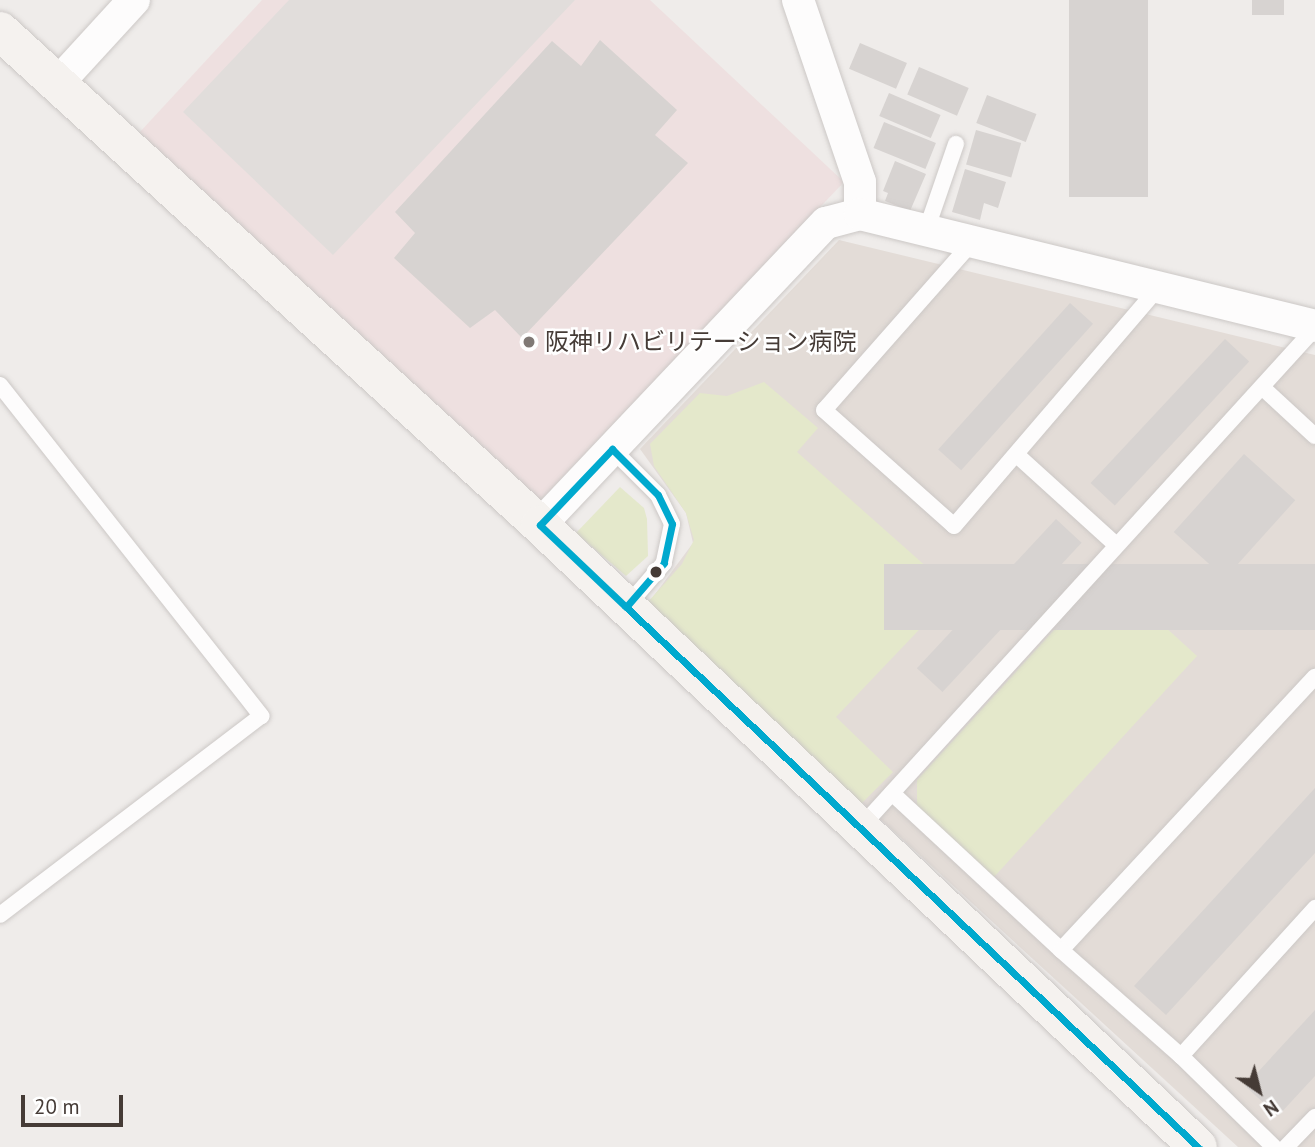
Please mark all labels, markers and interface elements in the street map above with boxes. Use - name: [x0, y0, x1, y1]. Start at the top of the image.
- place label: 阪神リハビリテーション病院: [545, 328, 857, 356]
- marker: 阪神リハビリテーション病院: [519, 332, 539, 352]
- unlabelled marker: [649, 565, 663, 579]
- north arrow: [1224, 1056, 1294, 1126]
- scale bar: [24, 1080, 126, 1124]
- text: 20 m: [34, 1093, 80, 1120]
- text: N: [1259, 1095, 1283, 1122]

